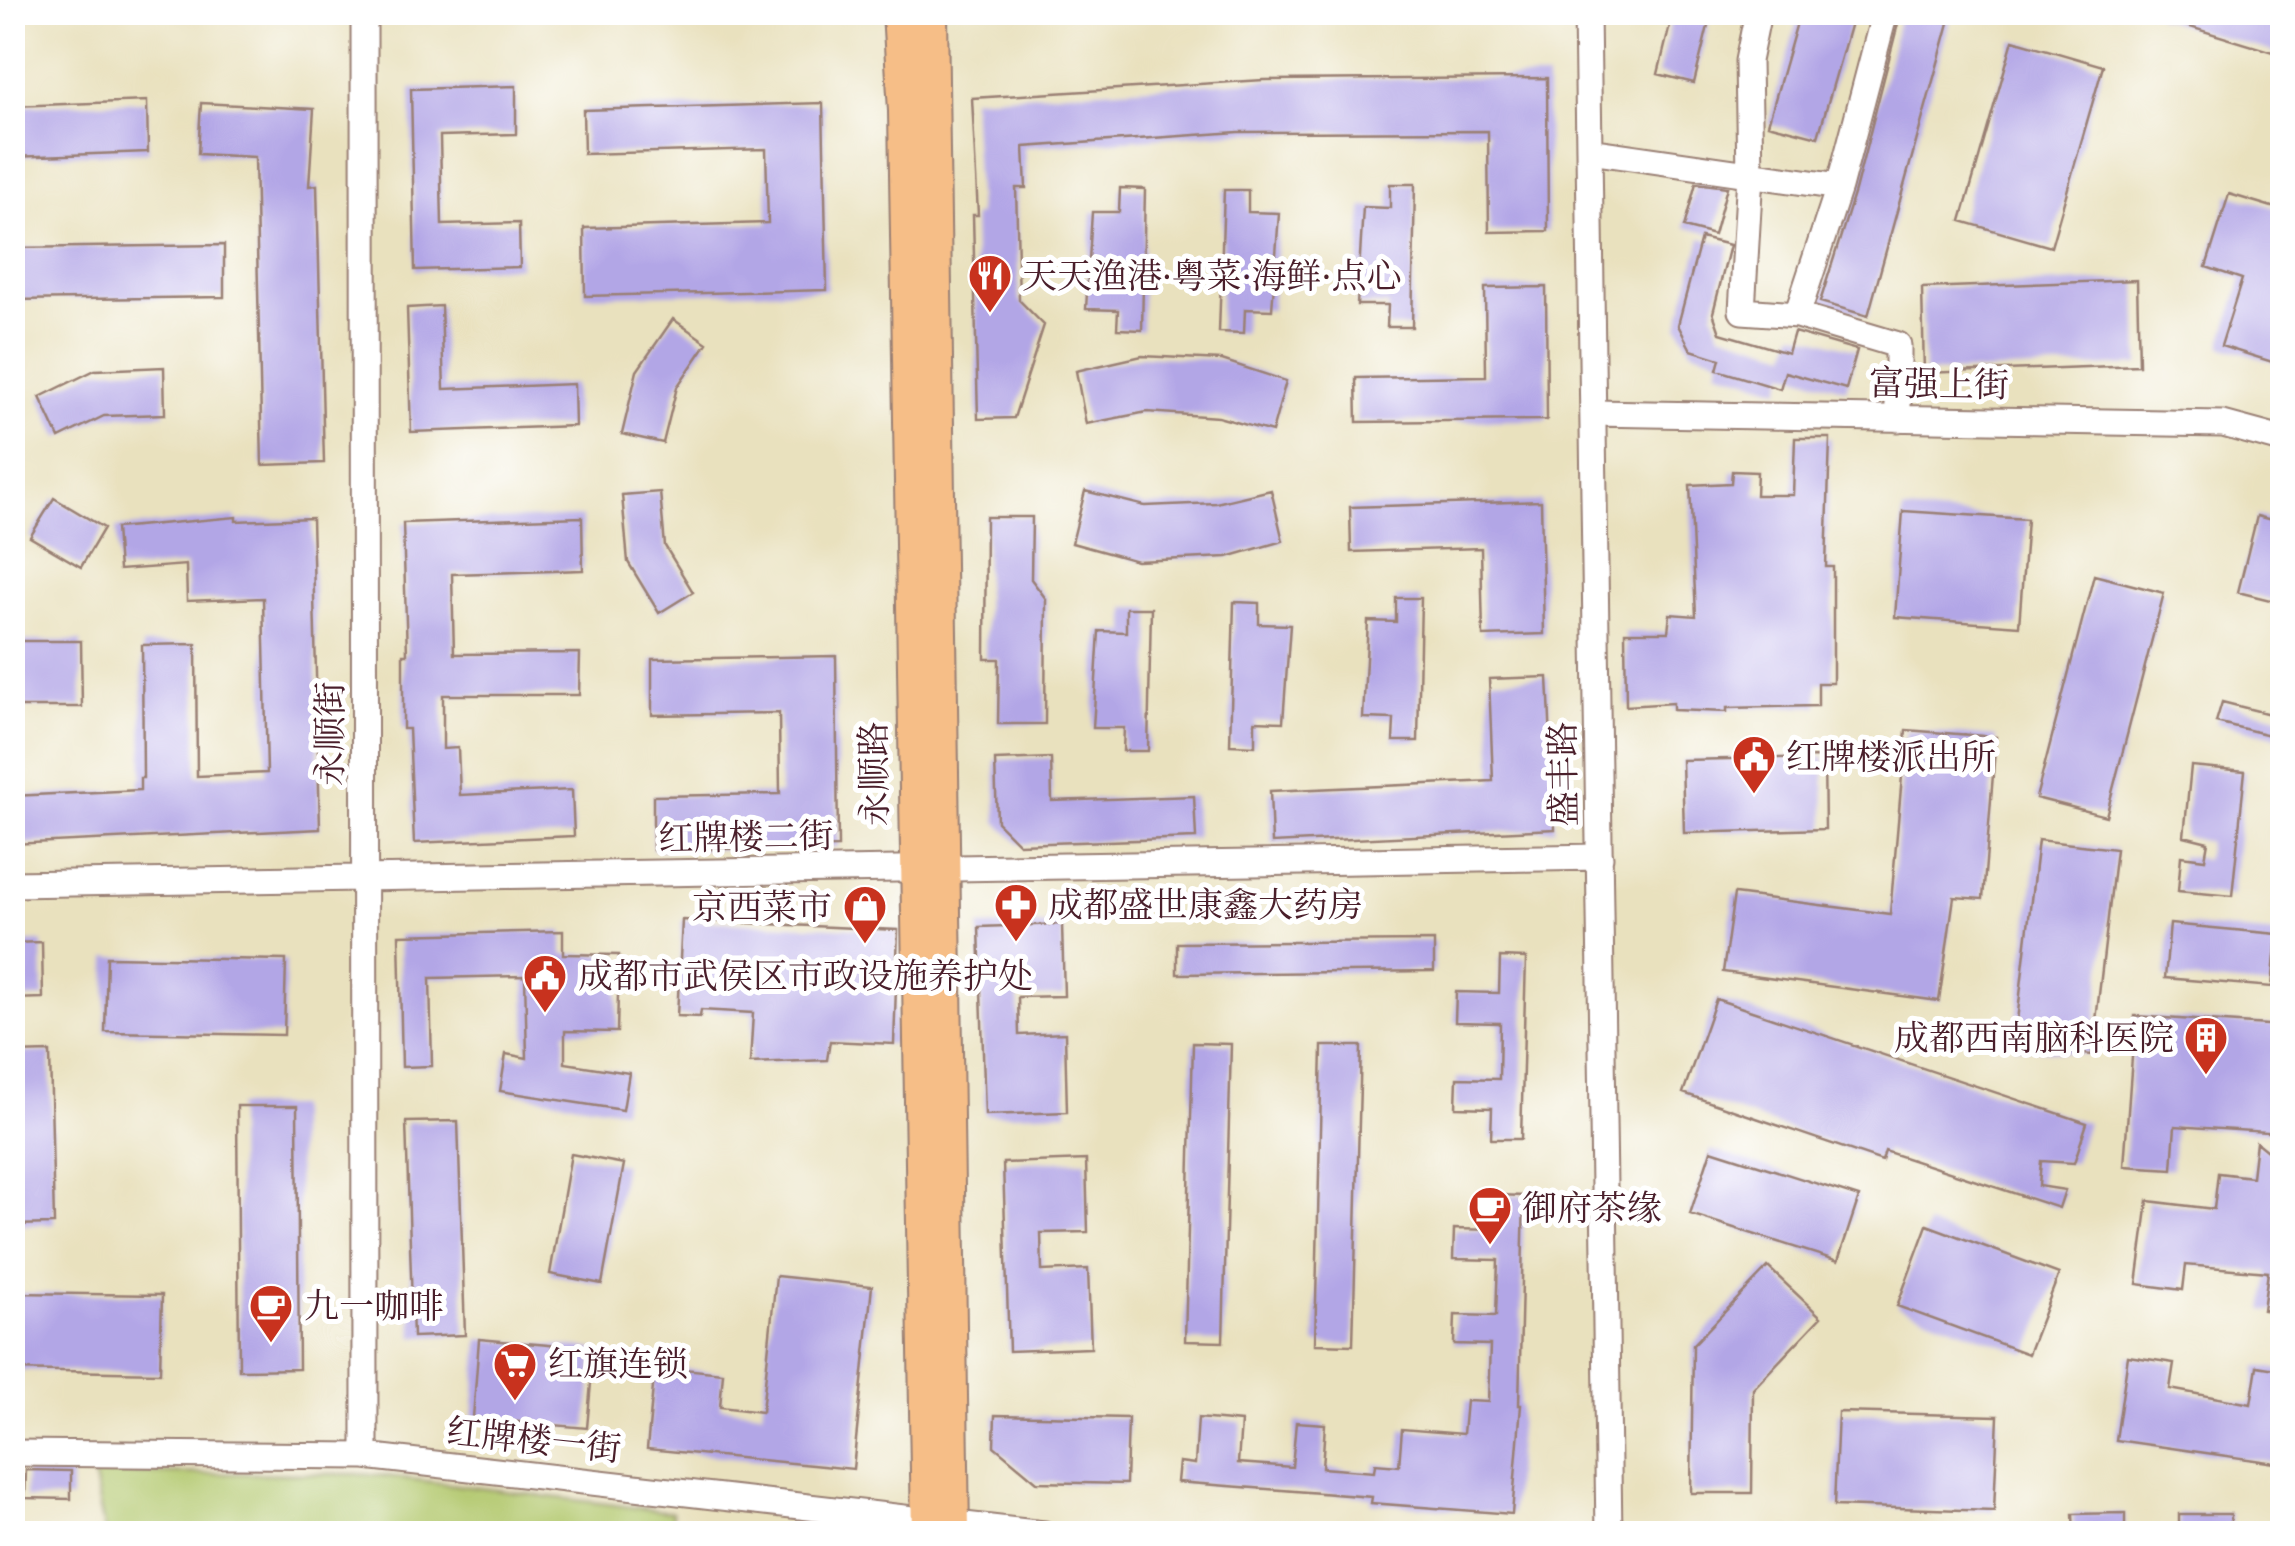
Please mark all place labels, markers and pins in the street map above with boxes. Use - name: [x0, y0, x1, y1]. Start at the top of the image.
- restaurant icon: 天天渔港·粤菜·海鲜·点心: [967, 253, 1013, 314]
- place label: 天天渔港·粤菜·海鲜·点心: [1022, 258, 1401, 296]
- public building icon: 红牌楼派出所: [1731, 734, 1777, 795]
- place label: 红牌楼派出所: [1786, 739, 1996, 777]
- pharmacy icon: 成都盛世康鑫大药房: [993, 882, 1039, 943]
- shop icon: 京西菜市: [842, 884, 888, 945]
- place label: 成都盛世康鑫大药房: [1048, 887, 1363, 925]
- place label: 京西菜市: [692, 889, 832, 927]
- public building icon: 成都市武侯区市政设施养护处: [522, 953, 568, 1014]
- place label: 成都市武侯区市政设施养护处: [578, 958, 1033, 996]
- building icon: 成都西南脑科医院: [2183, 1015, 2229, 1076]
- place label: 成都西南脑科医院: [1894, 1020, 2174, 1058]
- cafe icon: 御府茶缘: [1467, 1185, 1513, 1246]
- place label: 御府茶缘: [1522, 1190, 1662, 1228]
- cafe icon: 九一咖啡: [248, 1283, 294, 1344]
- place label: 九一咖啡: [304, 1288, 444, 1326]
- supermarket icon: 红旗连锁: [492, 1341, 538, 1402]
- place label: 红旗连锁: [548, 1346, 688, 1384]

